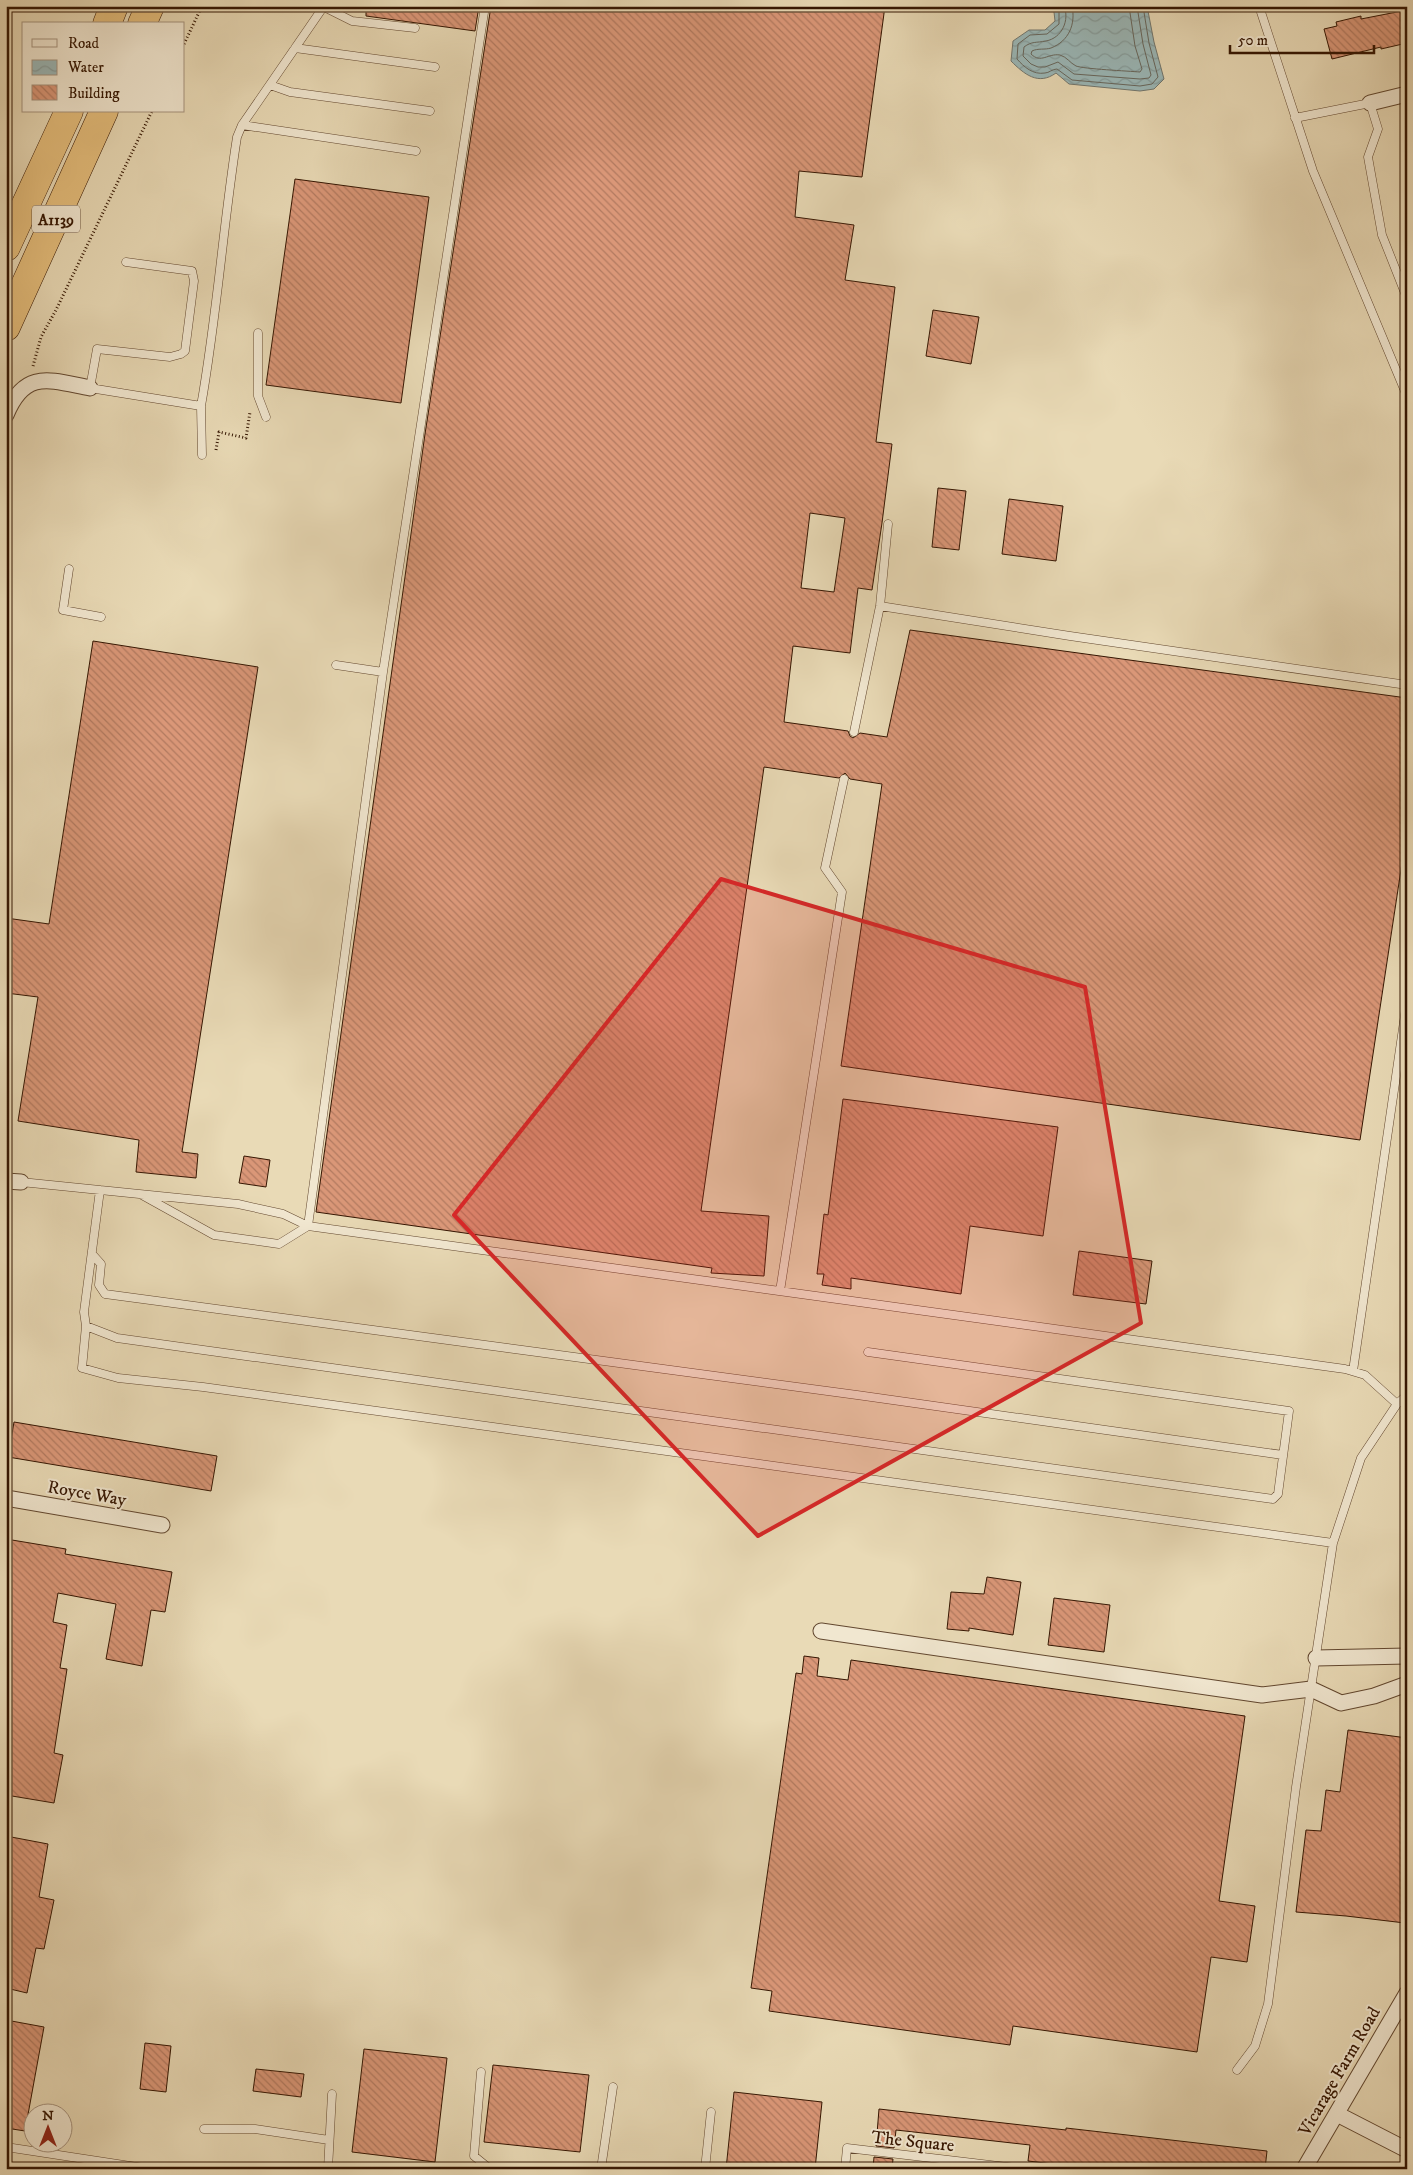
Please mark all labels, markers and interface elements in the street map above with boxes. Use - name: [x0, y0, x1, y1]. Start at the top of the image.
- legend: [22, 22, 185, 112]
- scale bar: [1230, 22, 1374, 54]
- text: 50 m: [1238, 31, 1268, 50]
- text: Road: [68, 34, 100, 53]
- text: Water: [67, 58, 104, 77]
- text: Building: [68, 84, 120, 103]
- road number: A1139: [32, 205, 80, 232]
- street label: Royce Way: [46, 1476, 128, 1512]
- street label: Vicarage Farm Road: [1294, 2003, 1386, 2141]
- north arrow: [22, 2102, 72, 2152]
- text: N: [42, 2107, 54, 2125]
- street label: The Square: [870, 2127, 955, 2157]

